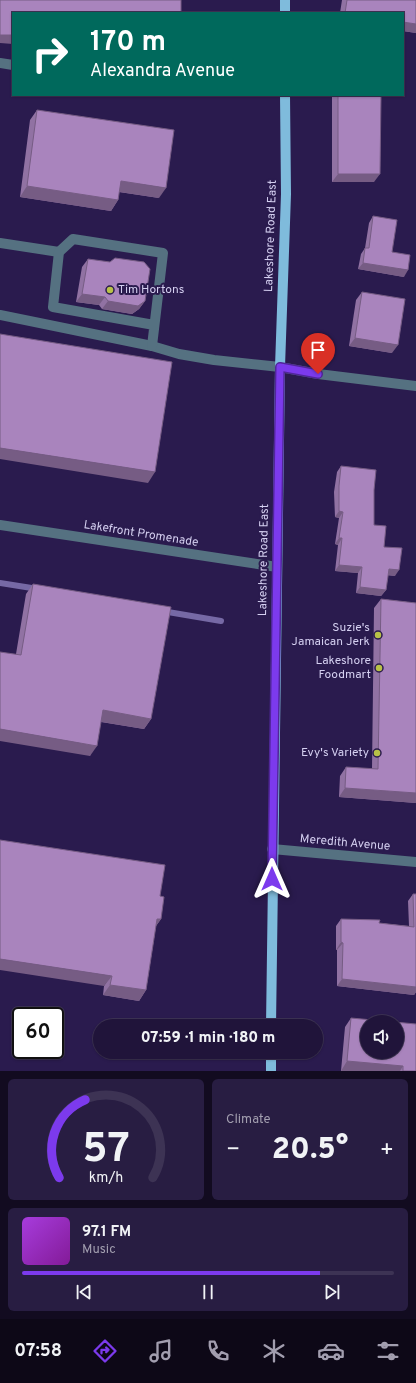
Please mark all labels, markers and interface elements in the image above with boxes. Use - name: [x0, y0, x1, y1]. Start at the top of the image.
- text: 170 m: [90, 25, 166, 61]
- icon: right: [24, 28, 76, 80]
- text: Alexandra Avenue: [90, 60, 235, 83]
- street label: Lakeshore Road East: [261, 180, 281, 292]
- place label: Tim Hortons: [118, 282, 184, 298]
- marker: Tim Hortons: [105, 285, 115, 295]
- pin: [301, 333, 335, 374]
- icon: arrive: [307, 339, 329, 361]
- street label: Lakeshore Road East: [255, 504, 273, 616]
- street label: Lakefront Promenade: [82, 517, 200, 551]
- place label: Suzie's Jamaican Jerk: [291, 620, 370, 650]
- marker: Suzie's Jamaican Jerk: [373, 630, 383, 640]
- place label: Lakeshore Foodmart: [316, 653, 371, 683]
- marker: Lakeshore Foodmart: [374, 663, 384, 673]
- place label: Evy's Variety: [301, 745, 369, 761]
- marker: Evy's Variety: [372, 748, 382, 758]
- street label: Meredith Avenue: [299, 831, 391, 855]
- position arrow: [251, 858, 293, 900]
- speed limit sign: 60: [12, 1007, 64, 1059]
- map controls: [360, 1015, 404, 1059]
- button: sound: [360, 1015, 404, 1059]
- text: 07:59 · 1 min · 180 m: [141, 1029, 275, 1048]
- text: Climate: [226, 1112, 271, 1128]
- text: 57: [82, 1123, 130, 1176]
- text: 20.5°: [272, 1132, 348, 1169]
- text: −: [226, 1137, 240, 1164]
- text: +: [380, 1137, 394, 1164]
- text: km/h: [89, 1168, 123, 1186]
- text: 97.1 FM: [82, 1223, 131, 1242]
- text: Music: [82, 1242, 116, 1258]
- icon: previous: [73, 1281, 95, 1303]
- icon: pause: [197, 1281, 219, 1303]
- icon: next: [321, 1281, 343, 1303]
- icon: directions: [91, 1337, 119, 1365]
- icon: music: [147, 1337, 175, 1365]
- icon: phone: [204, 1337, 232, 1365]
- icon: climate: [260, 1337, 288, 1365]
- icon: car: [317, 1337, 345, 1365]
- icon: filters: [374, 1337, 402, 1365]
- text: 07:58: [14, 1340, 62, 1363]

